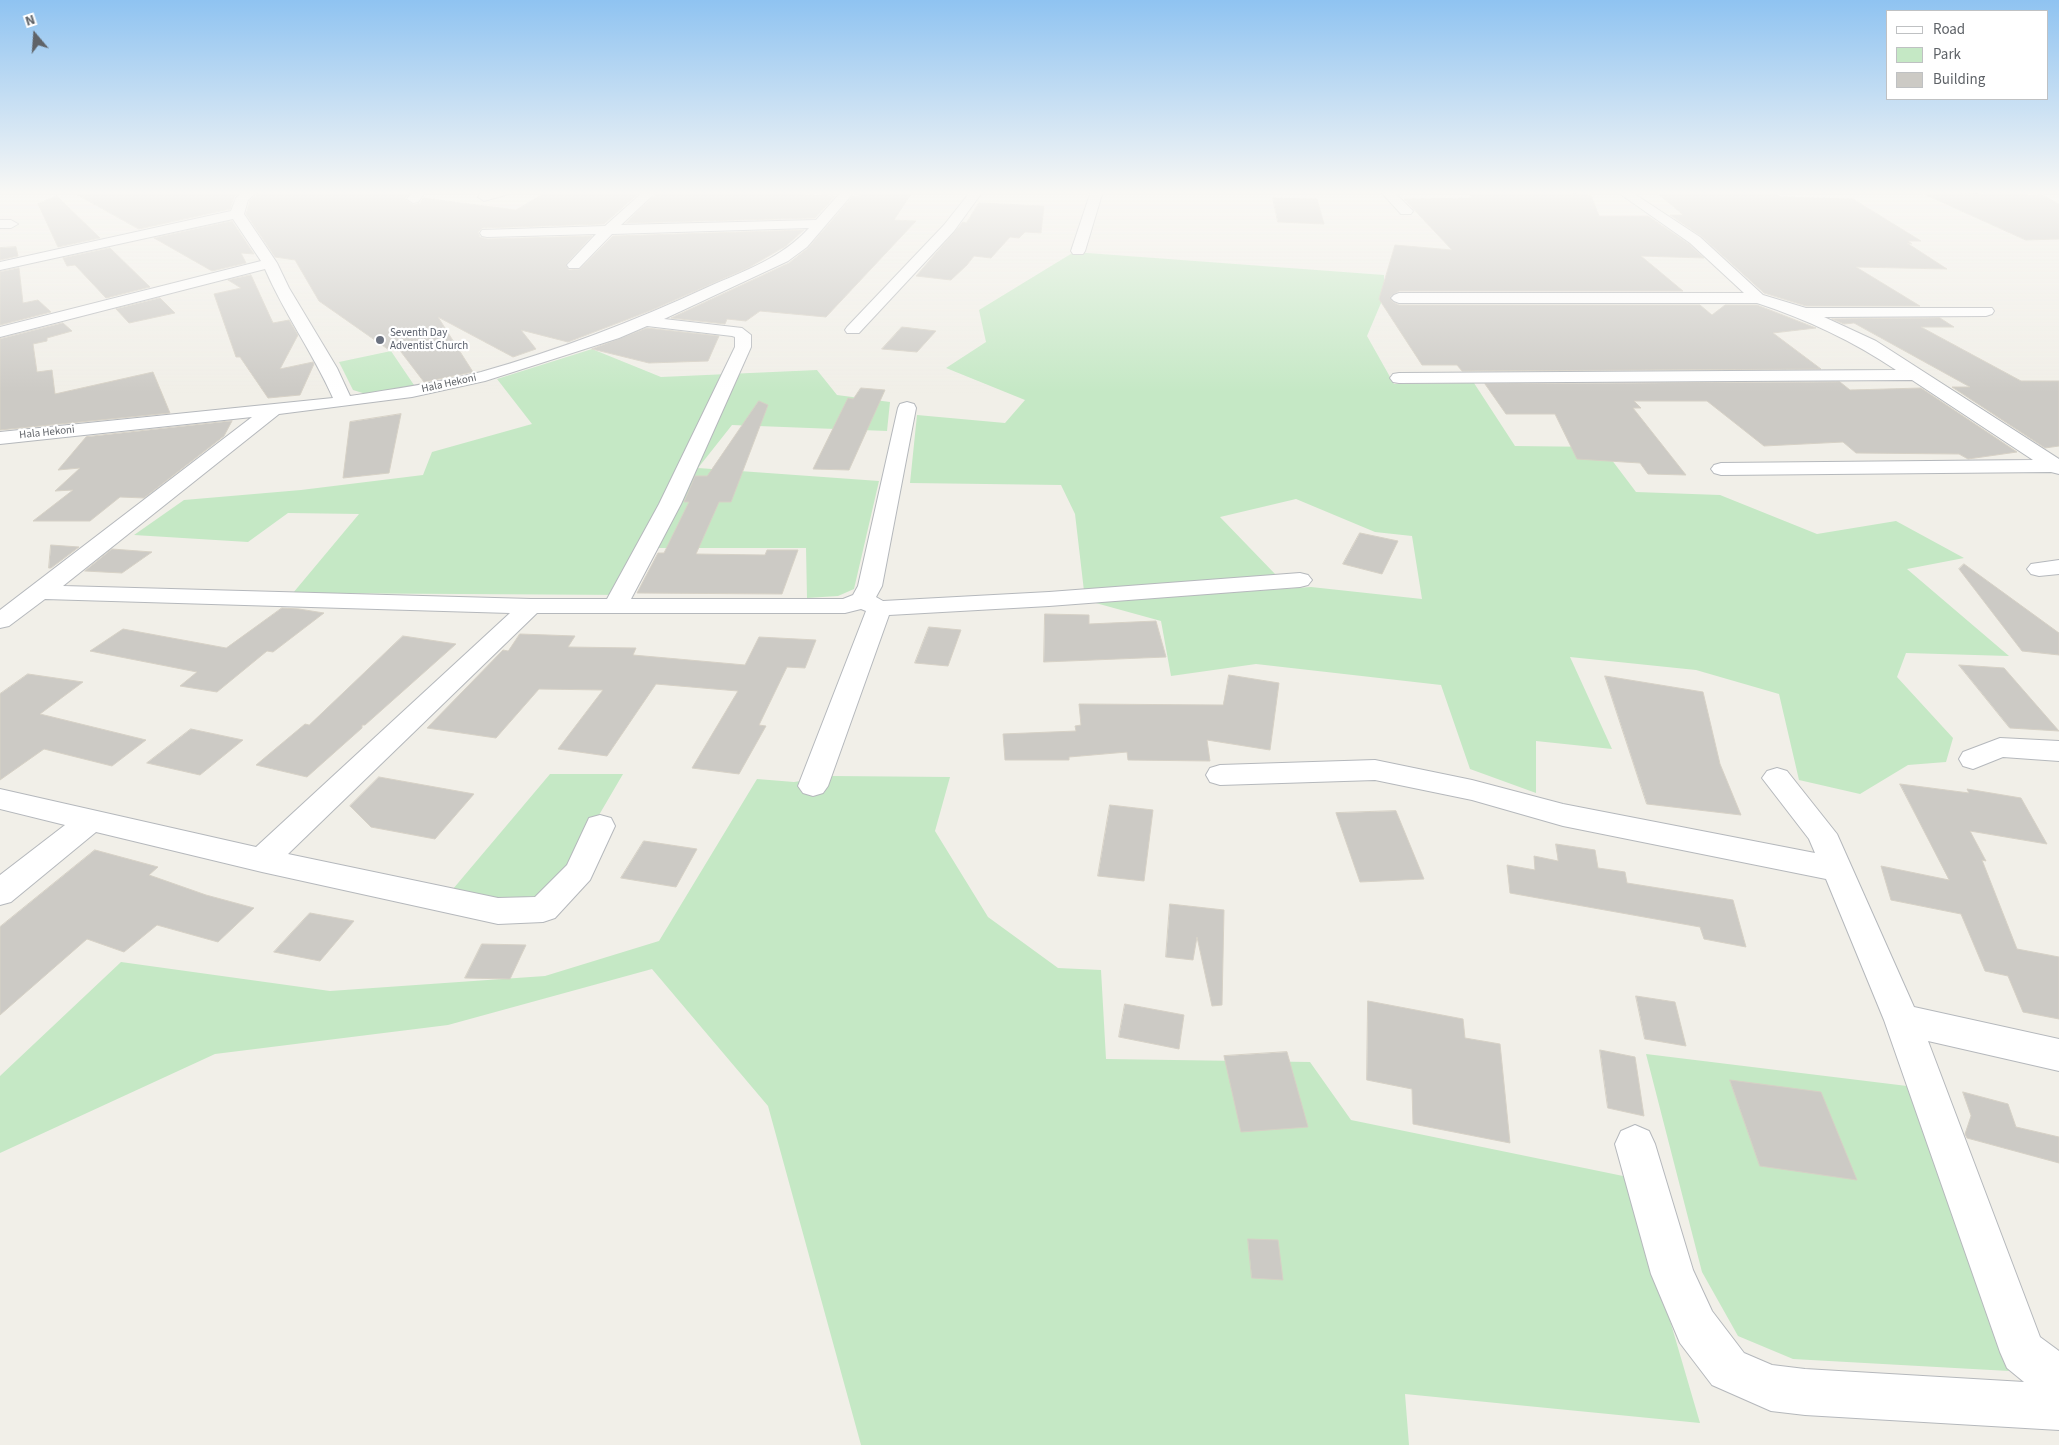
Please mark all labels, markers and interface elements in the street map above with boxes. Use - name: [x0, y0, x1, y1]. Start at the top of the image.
- north arrow: [10, 10, 60, 60]
- text: N: [23, 10, 38, 32]
- legend: [1886, 10, 2049, 100]
- text: Road: [1933, 19, 1965, 40]
- text: Park: [1933, 44, 1961, 65]
- text: Building: [1933, 69, 1985, 90]
- place label: Seventh Day Adventist Church: [390, 327, 468, 353]
- marker: Seventh Day Adventist Church: [374, 334, 386, 346]
- street label: Hala Hekoni: [420, 372, 478, 396]
- street label: Hala Hekoni: [19, 424, 75, 442]

